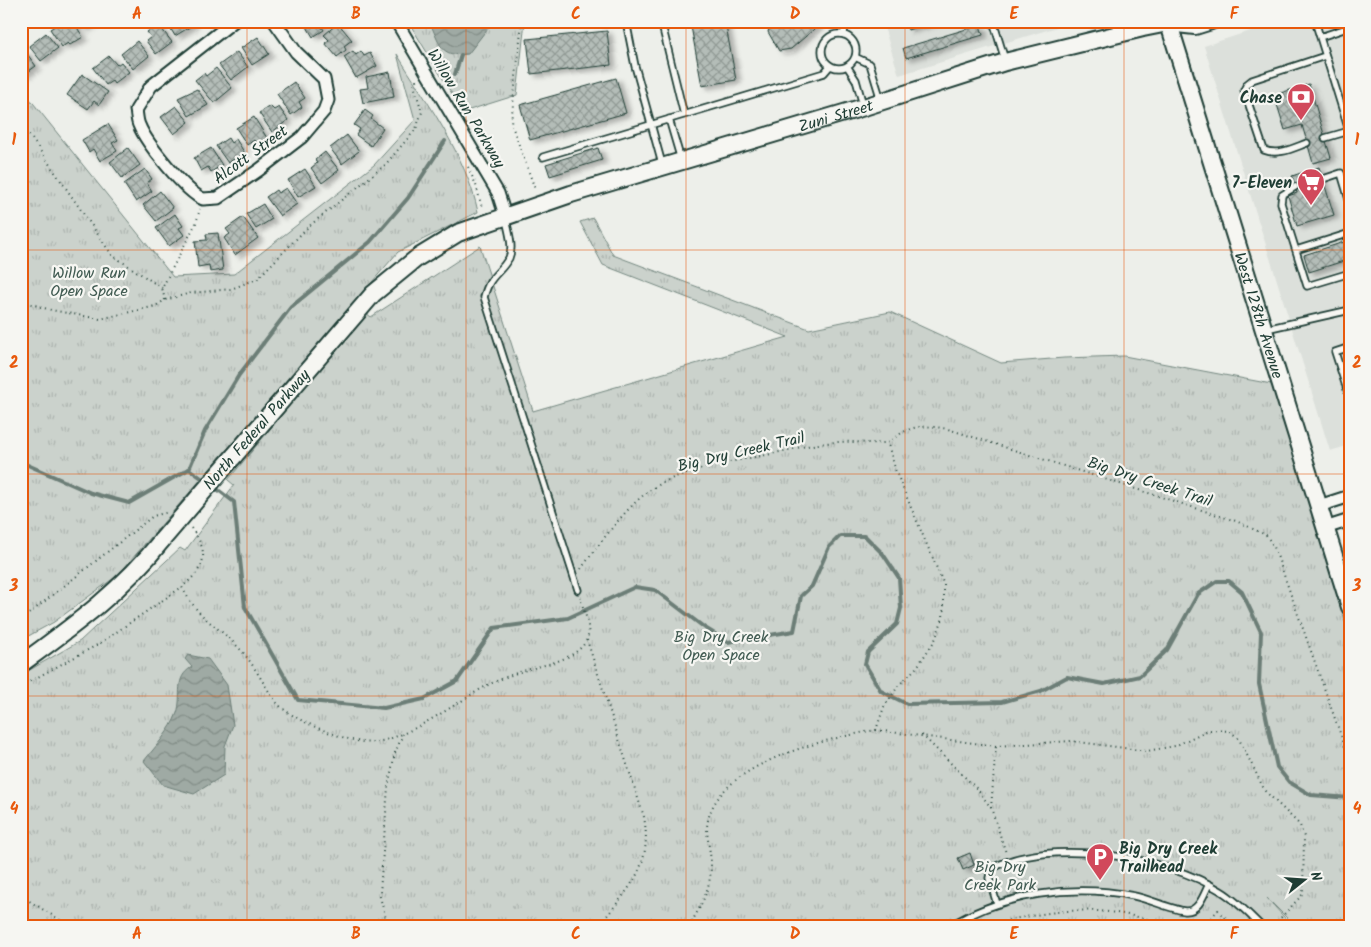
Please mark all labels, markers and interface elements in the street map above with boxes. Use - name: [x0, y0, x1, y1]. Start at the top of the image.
- text: A: [132, 2, 142, 27]
- text: B: [351, 2, 361, 27]
- text: C: [571, 2, 581, 27]
- text: D: [790, 2, 801, 27]
- text: E: [1010, 2, 1020, 27]
- text: F: [1230, 2, 1240, 27]
- street label: Willow Run Parkway: [420, 44, 512, 174]
- bank icon: Chase: [1286, 82, 1316, 121]
- place label: Chase: [1240, 86, 1282, 111]
- street label: Zuni Street: [796, 94, 878, 140]
- street label: Alcott Street: [208, 119, 294, 191]
- text: 1: [12, 128, 17, 153]
- text: 1: [1355, 128, 1360, 153]
- supermarket icon: 7-Eleven: [1296, 167, 1326, 206]
- place label: 7-Eleven: [1232, 171, 1292, 196]
- street label: West 128th Avenue: [1226, 249, 1289, 382]
- park label: Willow Run Open Space: [50, 261, 128, 304]
- text: 2: [9, 351, 19, 376]
- text: 2: [1352, 351, 1362, 376]
- street label: North Federal Parkway: [197, 364, 317, 496]
- street label: Big Dry Creek Trail: [675, 426, 807, 479]
- street label: Big Dry Creek Trail: [1084, 450, 1215, 514]
- text: 3: [9, 574, 19, 599]
- text: 3: [1352, 574, 1362, 599]
- park label: Big Dry Creek Open Space: [674, 625, 769, 668]
- text: 4: [10, 797, 19, 822]
- text: 4: [1353, 797, 1362, 822]
- place label: Big Dry Creek Trailhead: [1119, 837, 1218, 880]
- parking icon: Big Dry Creek Trailhead: [1085, 842, 1115, 881]
- north arrow: [1278, 854, 1328, 904]
- park label: Big Dry Creek Park: [964, 855, 1037, 898]
- text: N: [1304, 869, 1327, 884]
- text: A: [132, 922, 142, 947]
- text: B: [351, 922, 361, 947]
- text: C: [571, 922, 581, 947]
- text: D: [790, 922, 801, 947]
- text: E: [1010, 922, 1020, 947]
- text: F: [1230, 922, 1240, 947]

